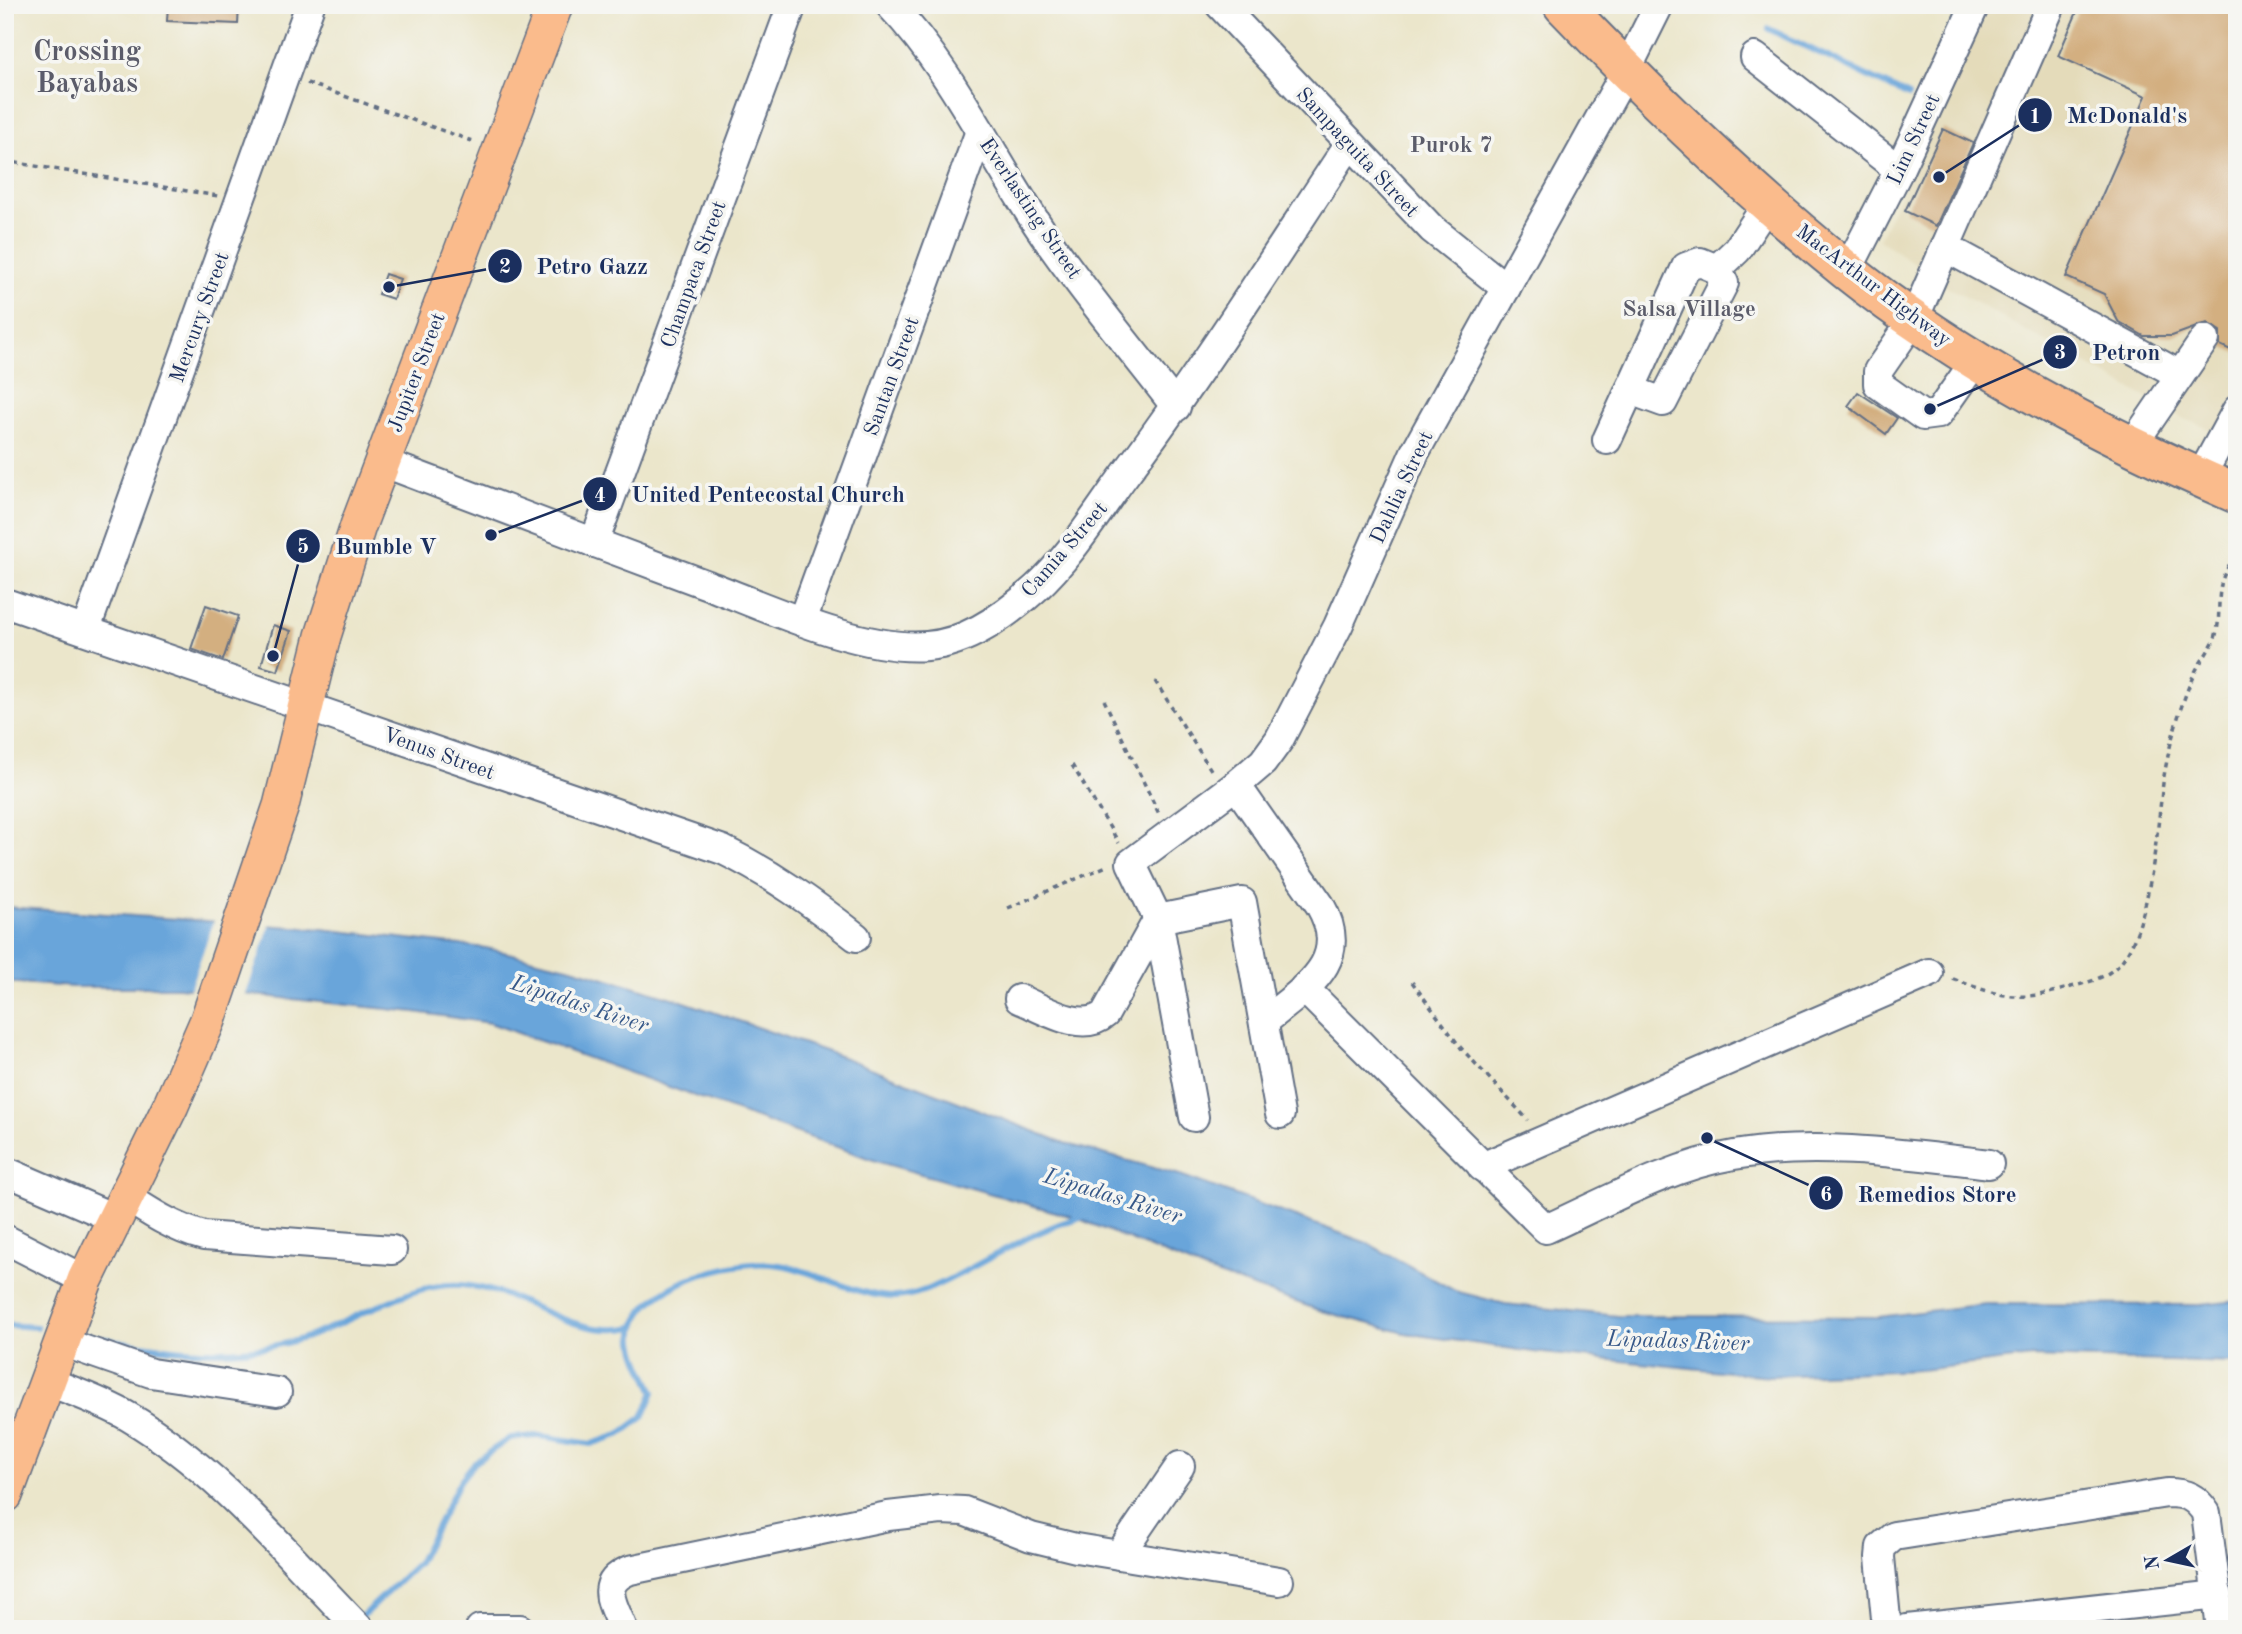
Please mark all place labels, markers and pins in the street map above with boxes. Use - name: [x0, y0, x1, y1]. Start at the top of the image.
- callout: McDonald's: [2018, 93, 2201, 137]
- callout: Petro Gazz: [487, 244, 662, 288]
- callout: Petron: [2043, 330, 2175, 374]
- callout: United Pentecostal Church: [582, 472, 919, 516]
- callout: Bumble V: [286, 524, 451, 568]
- callout: Remedios Store: [1808, 1171, 2030, 1215]

